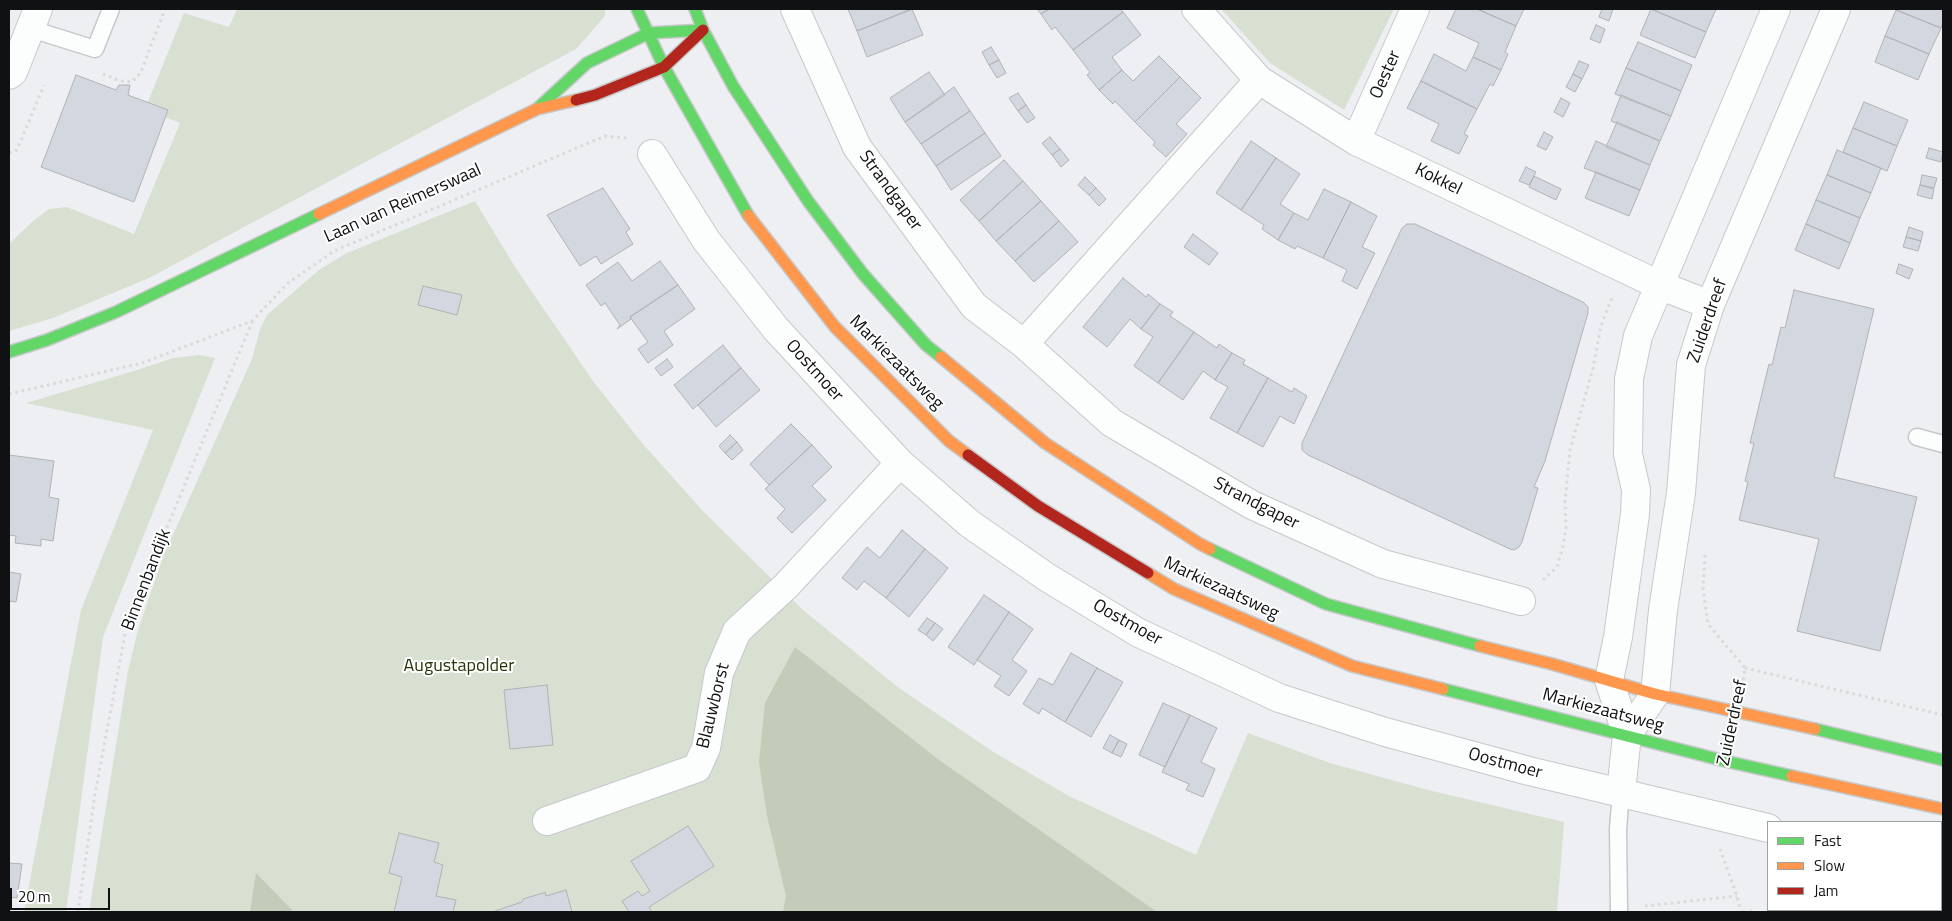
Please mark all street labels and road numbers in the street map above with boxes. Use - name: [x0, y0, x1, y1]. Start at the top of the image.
- street label: Oester: [1366, 47, 1406, 103]
- street label: Strandgaper: [854, 147, 926, 235]
- street label: Kokkel: [1411, 159, 1465, 201]
- street label: Laan van Reimerswaal: [321, 160, 485, 248]
- street label: Zuiderdreef: [1684, 276, 1732, 366]
- street label: Markiezaatsweg: [844, 311, 948, 415]
- street label: Oostmoer: [781, 336, 847, 406]
- street label: Strandgaper: [1209, 473, 1303, 535]
- street label: Binnenbandijk: [118, 526, 176, 634]
- street label: Markiezaatsweg: [1160, 553, 1282, 625]
- street label: Oostmoer: [1089, 595, 1165, 651]
- street label: Blauwborst: [693, 661, 735, 751]
- street label: Zuiderdreef: [1713, 678, 1753, 768]
- street label: Markiezaatsweg: [1540, 684, 1666, 738]
- street label: Oostmoer: [1466, 744, 1544, 784]

